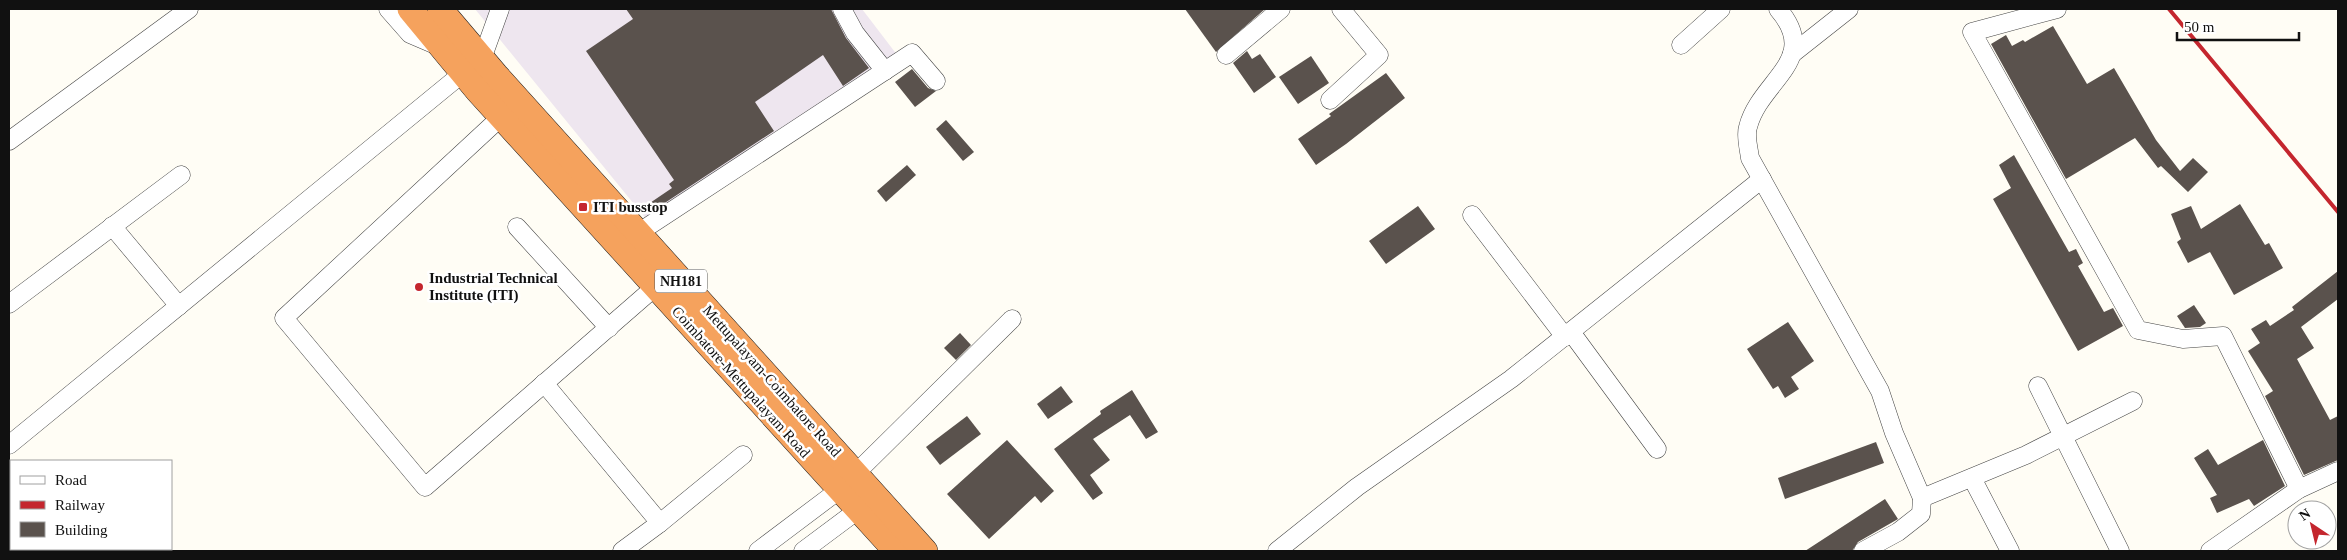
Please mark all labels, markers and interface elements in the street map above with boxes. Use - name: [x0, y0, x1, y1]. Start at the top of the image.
- scale bar: [2177, 10, 2300, 42]
- text: 50 m: [2184, 19, 2215, 35]
- place label: ITI busstop: [593, 199, 668, 215]
- marker: ITI busstop: [577, 201, 589, 213]
- place label: Industrial Technical Institute (ITI): [429, 270, 558, 304]
- road number: NH181: [655, 270, 707, 292]
- marker: Industrial Technical Institute (ITI): [413, 281, 425, 293]
- street label: Mettupalayam-Coimbatore Road: [700, 302, 844, 460]
- street label: Coimbatore-Mettupalayam Road: [669, 303, 813, 461]
- legend: [10, 460, 172, 550]
- text: Road: [55, 472, 87, 488]
- text: Railway: [55, 497, 105, 513]
- north arrow: [2287, 500, 2337, 550]
- text: N: [2296, 506, 2313, 524]
- text: Building: [55, 522, 108, 538]

